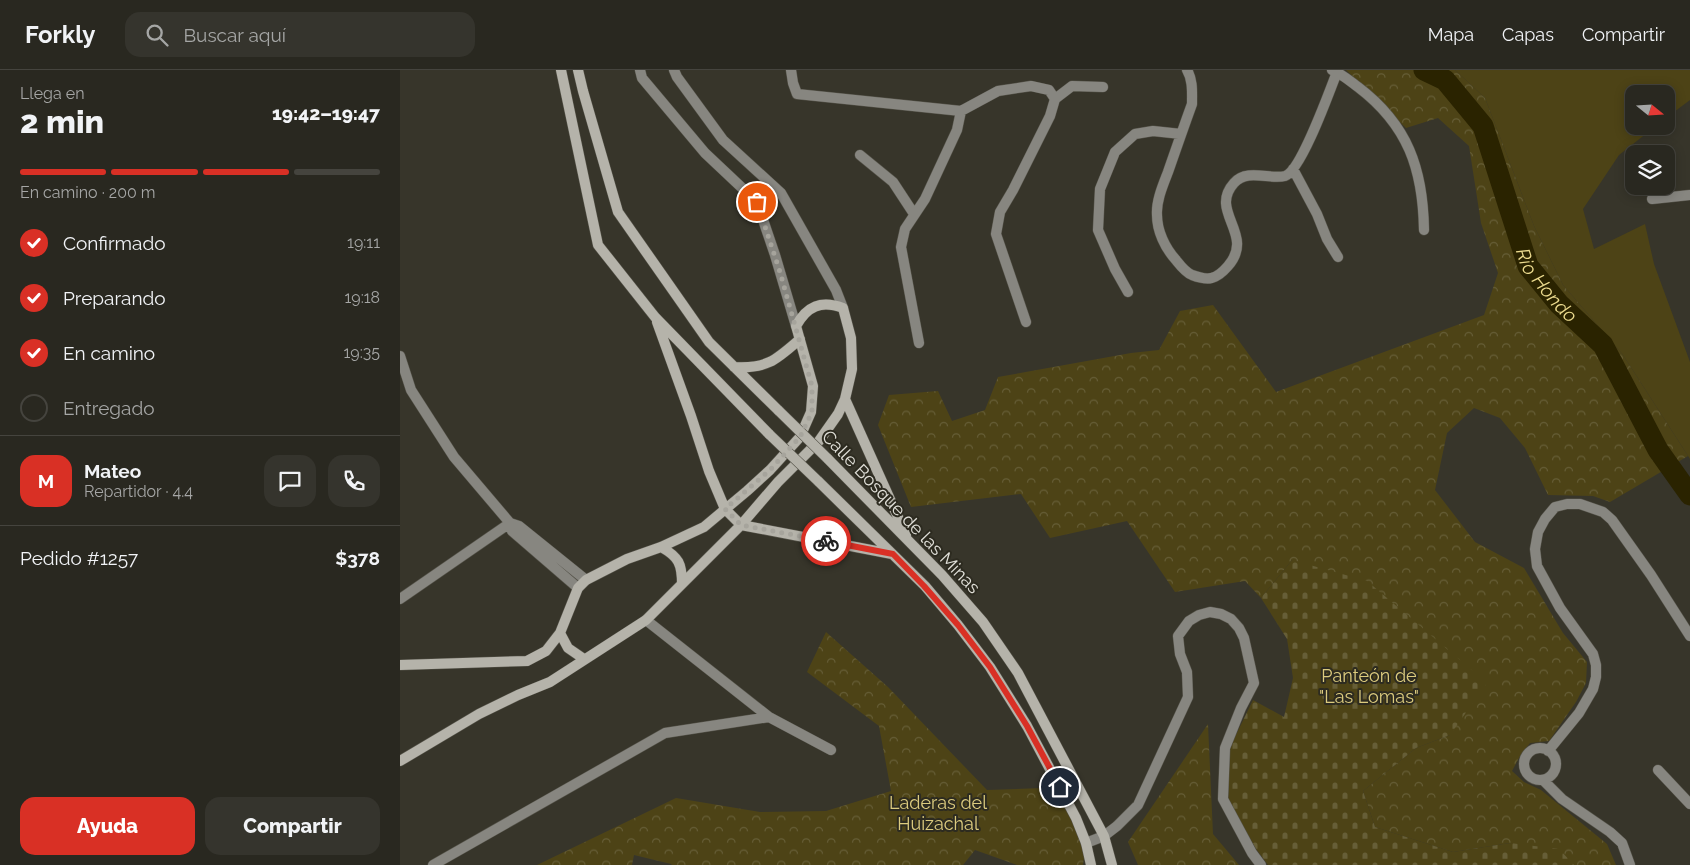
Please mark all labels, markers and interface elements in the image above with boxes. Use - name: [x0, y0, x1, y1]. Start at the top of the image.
- search box: [125, 12, 475, 57]
- text: Forkly: [25, 20, 95, 49]
- icon: search: [143, 21, 171, 49]
- text: Buscar aquí: [183, 24, 286, 46]
- text: Mapa: [1428, 24, 1474, 45]
- text: Capas: [1502, 24, 1554, 45]
- text: Compartir: [1582, 24, 1665, 45]
- text: Llega en: [20, 84, 84, 103]
- north arrow: [1625, 85, 1675, 135]
- map controls: [1625, 85, 1675, 195]
- text: 19:42–19:47: [272, 102, 380, 124]
- text: 2 min: [20, 103, 104, 140]
- button: layers: [1625, 145, 1675, 195]
- pin: [736, 181, 778, 223]
- text: En camino · 200 m: [20, 183, 156, 202]
- icon: bag: [743, 188, 771, 216]
- icon: check: [20, 229, 48, 257]
- text: Confirmado: [63, 232, 166, 254]
- text: 19:11: [347, 233, 380, 252]
- water label: Rio Hondo: [1512, 245, 1582, 327]
- icon: check: [20, 284, 48, 312]
- text: Preparando: [63, 287, 166, 309]
- text: 19:18: [344, 288, 380, 307]
- icon: check: [20, 339, 48, 367]
- text: En camino: [63, 342, 155, 364]
- text: 19:35: [344, 343, 380, 362]
- text: Entregado: [63, 397, 155, 419]
- street label: Calle Bosque de las Minas: [818, 426, 985, 598]
- button: chat: [264, 455, 316, 507]
- button: phone: [328, 455, 380, 507]
- text: Mateo: [84, 460, 141, 482]
- text: M: [38, 470, 54, 492]
- text: Repartidor · 4.4: [84, 482, 193, 501]
- courier: [801, 516, 851, 566]
- icon: bike: [812, 527, 840, 555]
- text: Pedido #1257: [20, 547, 138, 569]
- text: $378: [335, 547, 380, 569]
- park label: Panteón de "Las Lomas": [1319, 665, 1419, 707]
- pin: [1039, 766, 1081, 808]
- icon: home: [1046, 773, 1074, 801]
- park label: Laderas del Huizachal: [889, 792, 987, 834]
- button: Ayuda: [20, 797, 195, 855]
- button: Compartir: [205, 797, 380, 855]

